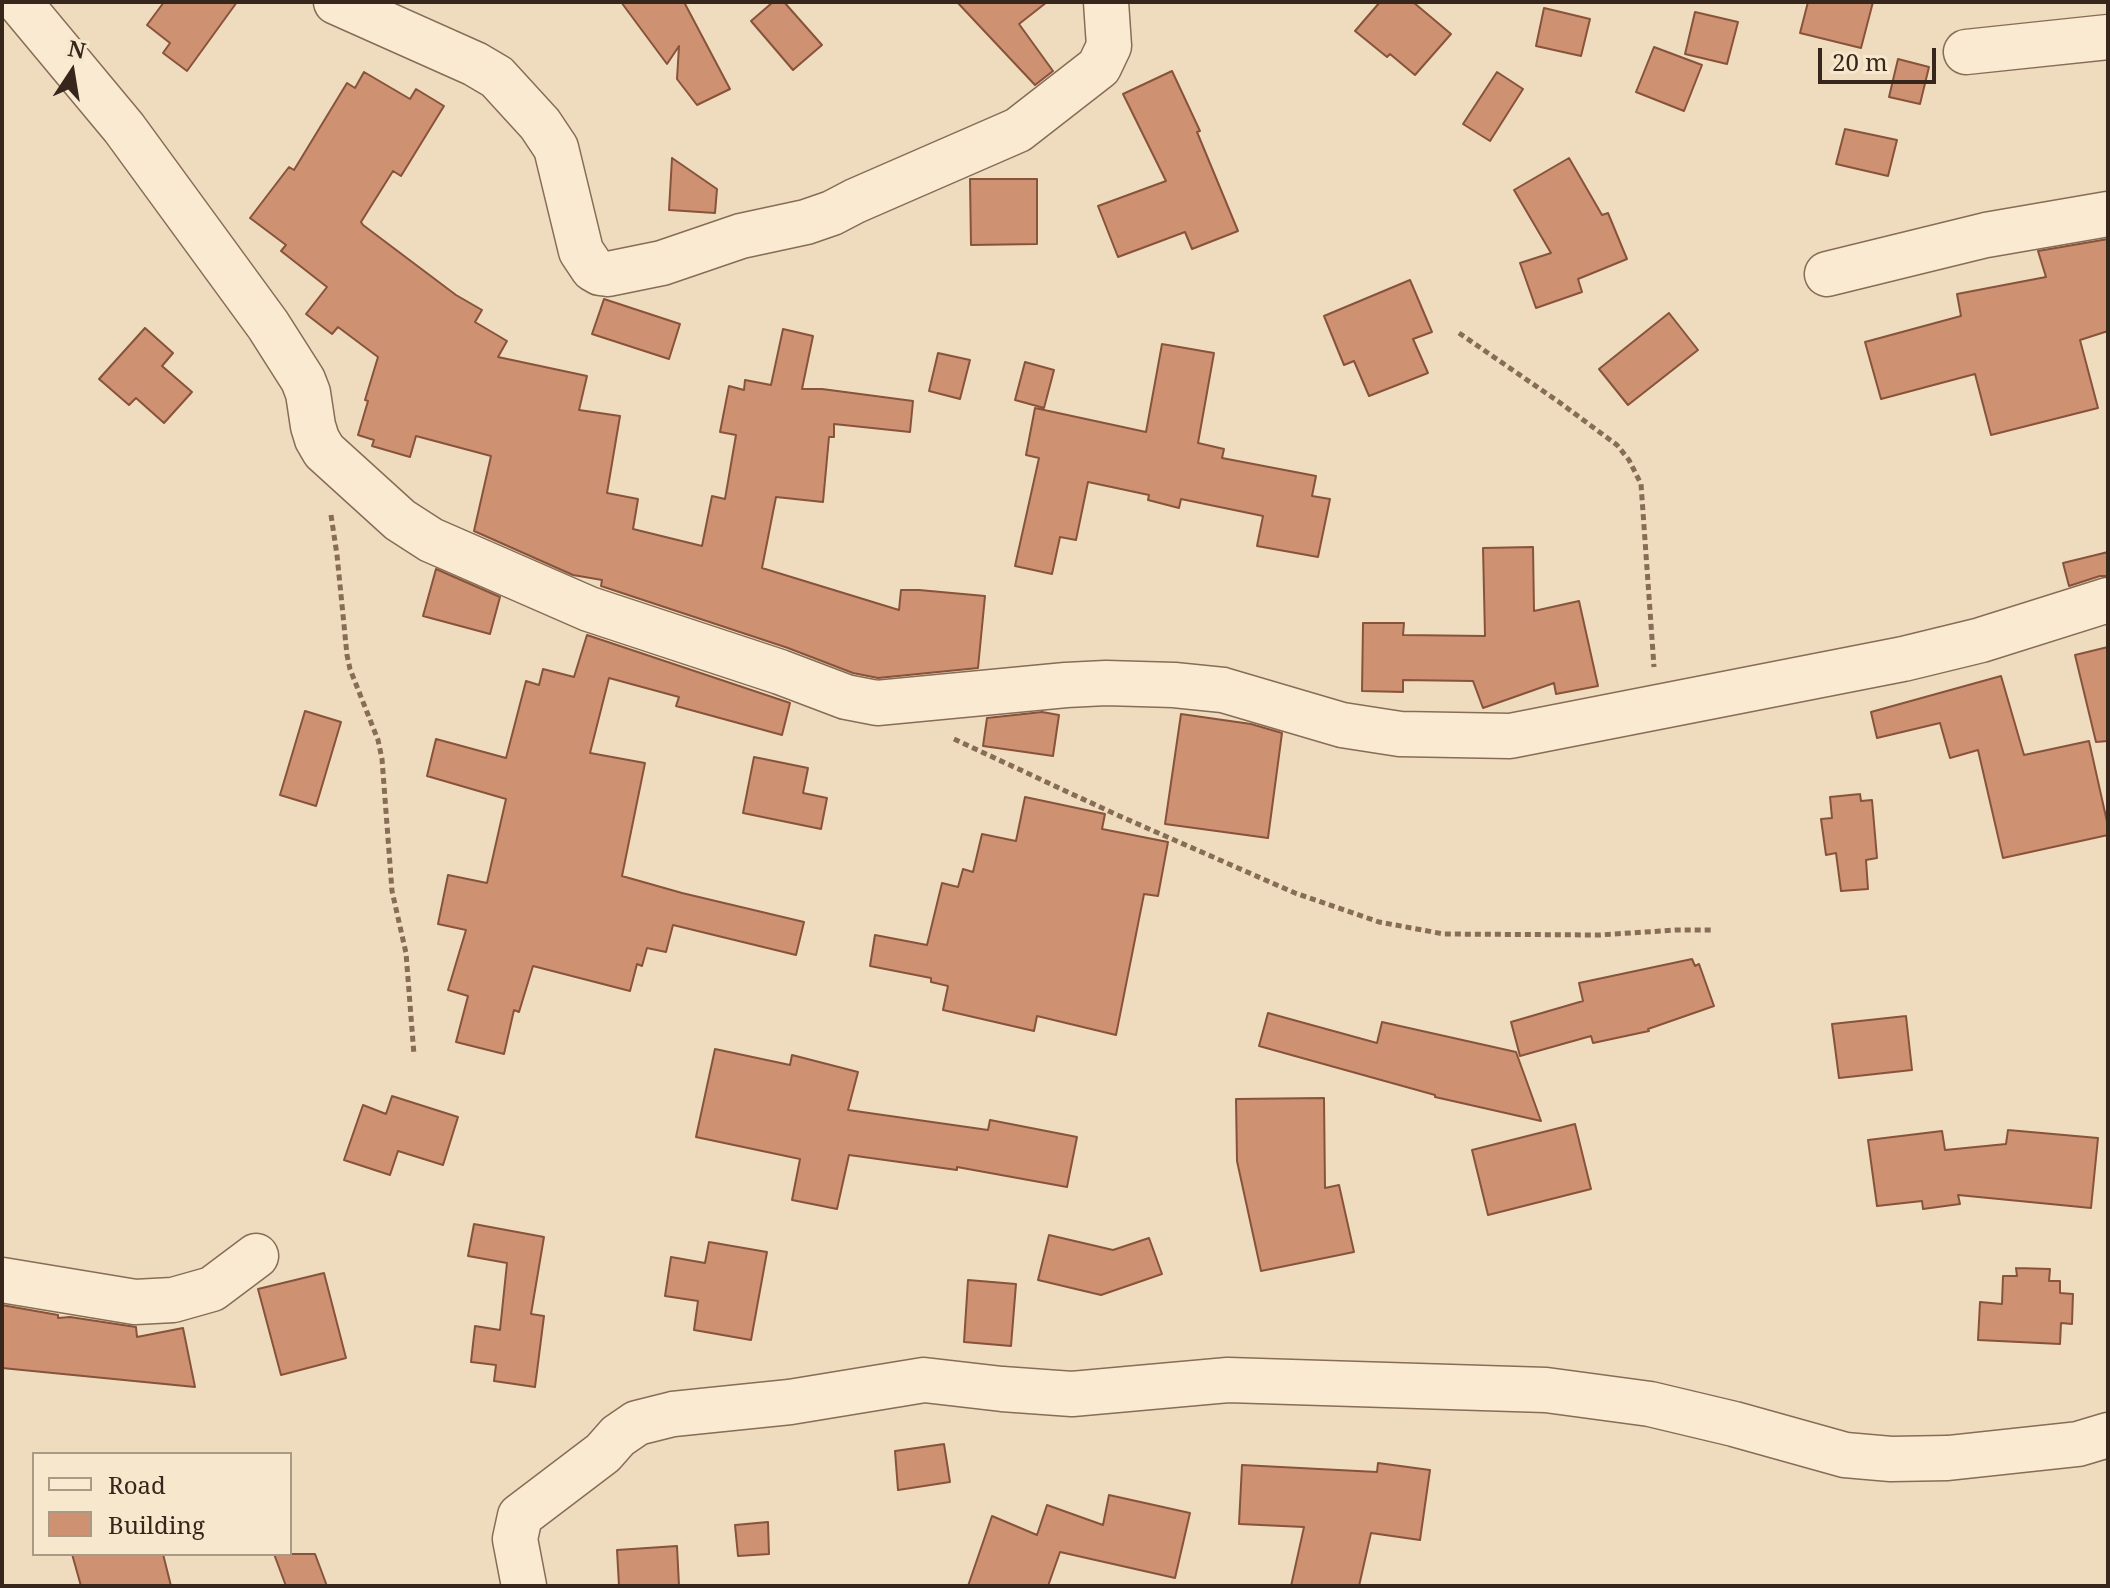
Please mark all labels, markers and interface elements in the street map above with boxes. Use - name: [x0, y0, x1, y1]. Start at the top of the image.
- north arrow: [32, 32, 112, 112]
- text: N: [65, 32, 89, 65]
- scale bar: [1822, 32, 1940, 82]
- text: 20 m: [1832, 45, 1888, 78]
- legend: [32, 1452, 292, 1556]
- text: Road: [108, 1468, 166, 1501]
- text: Building: [108, 1508, 205, 1541]

